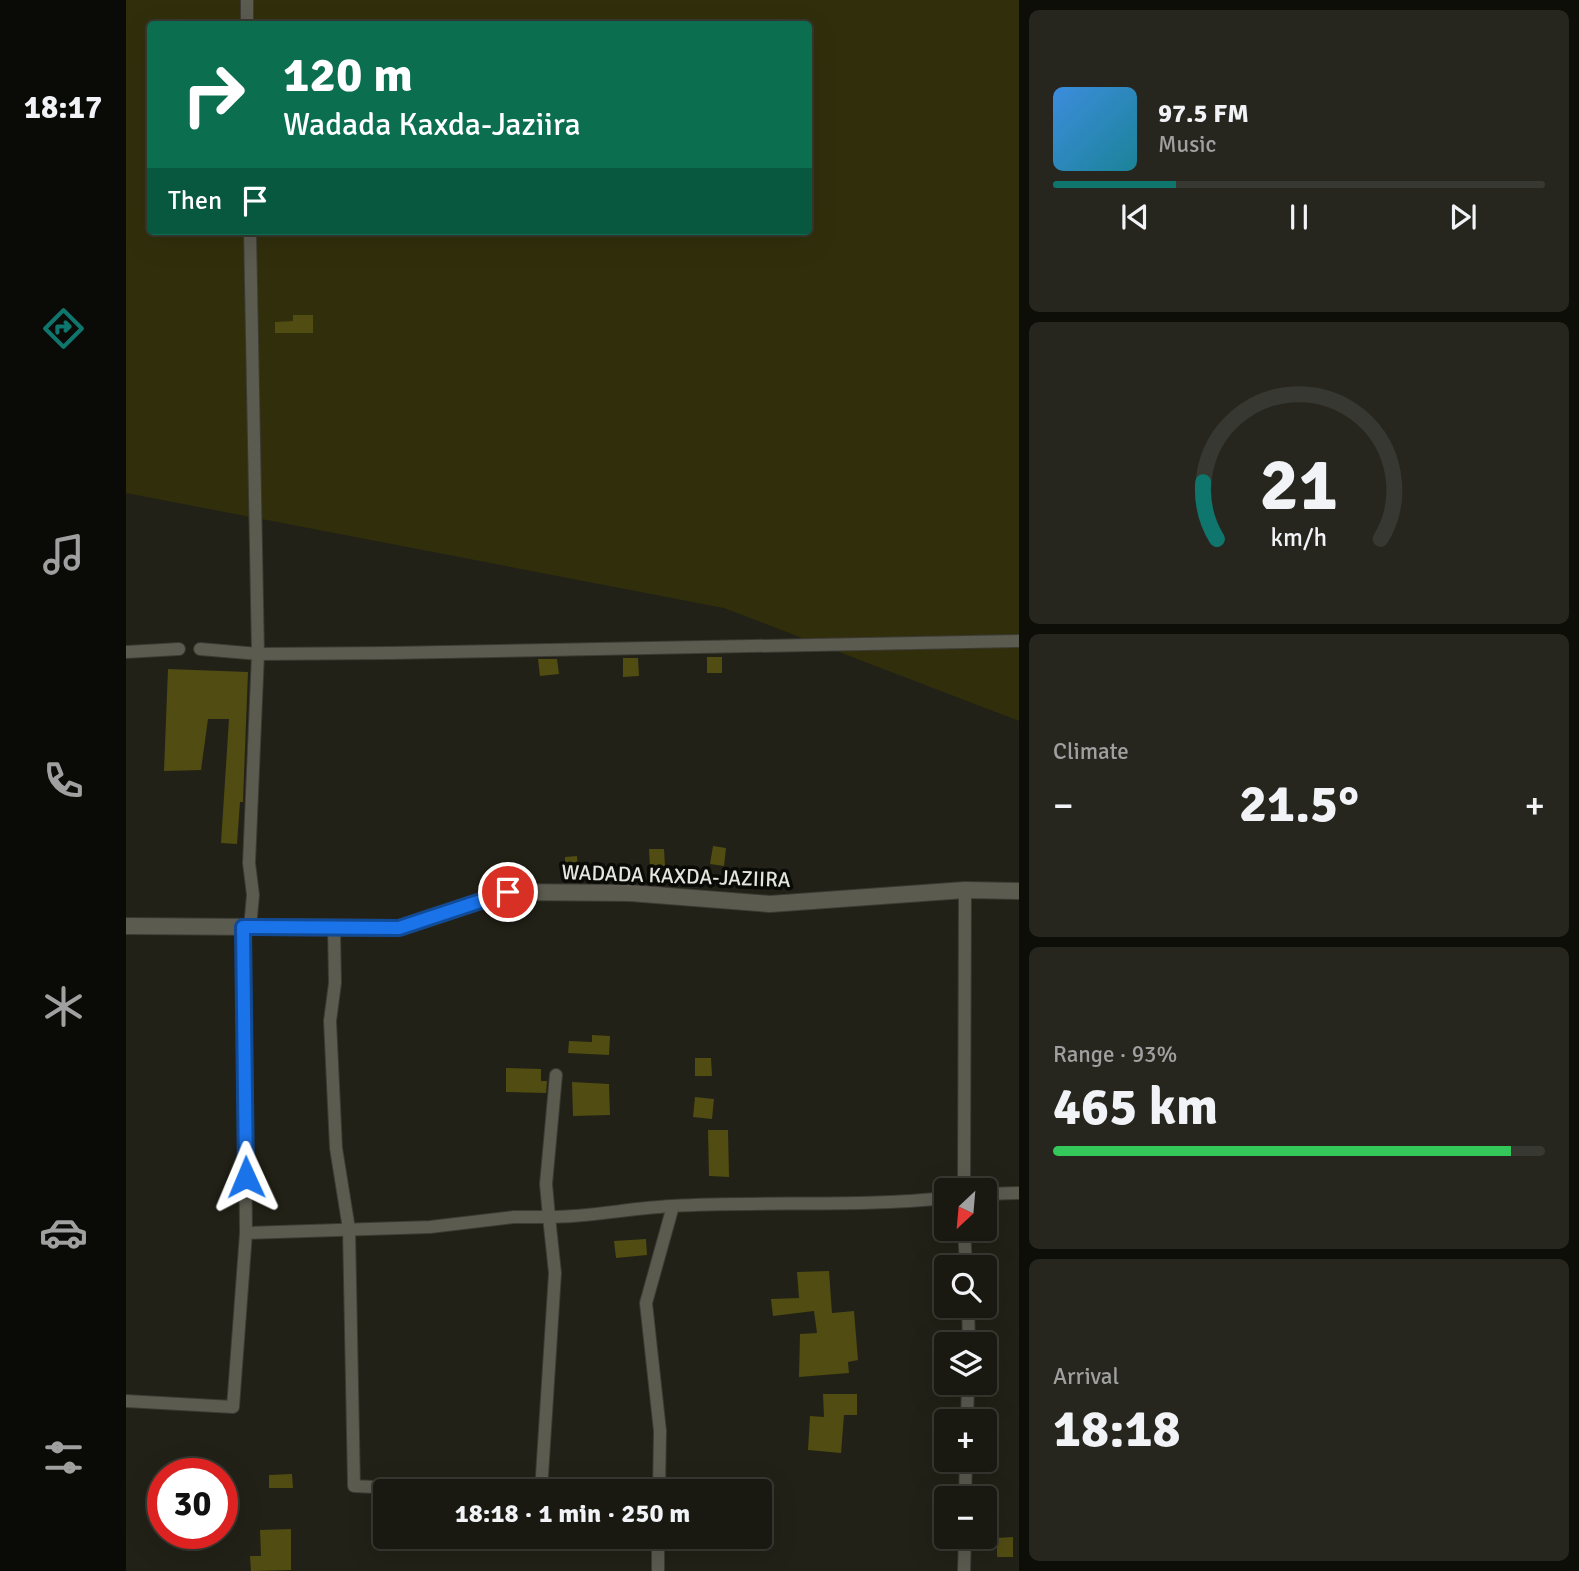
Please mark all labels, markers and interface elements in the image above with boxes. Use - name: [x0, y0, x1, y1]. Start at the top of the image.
- text: 120 m: [283, 45, 413, 105]
- icon: right: [168, 49, 259, 140]
- text: 18:17: [24, 88, 102, 127]
- text: 97.5 FM: [1158, 98, 1249, 130]
- text: Wadada Kaxda-Jaziira: [283, 105, 581, 144]
- text: Music: [1158, 130, 1216, 159]
- icon: arrive: [236, 182, 274, 220]
- text: Then: [168, 185, 222, 217]
- icon: previous: [1116, 198, 1154, 236]
- icon: pause: [1280, 198, 1318, 236]
- icon: next: [1444, 198, 1482, 236]
- icon: directions: [39, 304, 88, 353]
- text: 21: [1260, 442, 1338, 531]
- text: km/h: [1271, 522, 1327, 553]
- icon: music: [39, 530, 88, 579]
- text: Climate: [1053, 737, 1129, 766]
- icon: phone: [39, 756, 88, 805]
- text: 21.5°: [1239, 772, 1359, 836]
- text: −: [1053, 782, 1074, 829]
- text: +: [1524, 782, 1545, 829]
- street label: WADADA KAXDA-JAZIIRA: [561, 859, 791, 893]
- pin: [478, 862, 538, 922]
- icon: arrive: [489, 873, 527, 911]
- icon: climate: [39, 982, 88, 1031]
- text: Range · 93%: [1053, 1040, 1177, 1069]
- text: 465 km: [1053, 1075, 1218, 1139]
- position arrow: [209, 1140, 283, 1214]
- north arrow: [934, 1178, 998, 1241]
- map controls: [934, 1178, 997, 1549]
- icon: car: [39, 1208, 88, 1257]
- button: search: [934, 1255, 997, 1318]
- button: layers: [934, 1332, 997, 1395]
- text: Arrival: [1053, 1362, 1119, 1391]
- text: 18:18: [1053, 1397, 1181, 1461]
- button: +: [934, 1409, 997, 1472]
- icon: filters: [39, 1433, 88, 1482]
- speed limit sign: 30: [147, 1458, 238, 1549]
- button: −: [934, 1486, 997, 1549]
- text: 18:18 · 1 min · 250 m: [455, 1498, 690, 1530]

